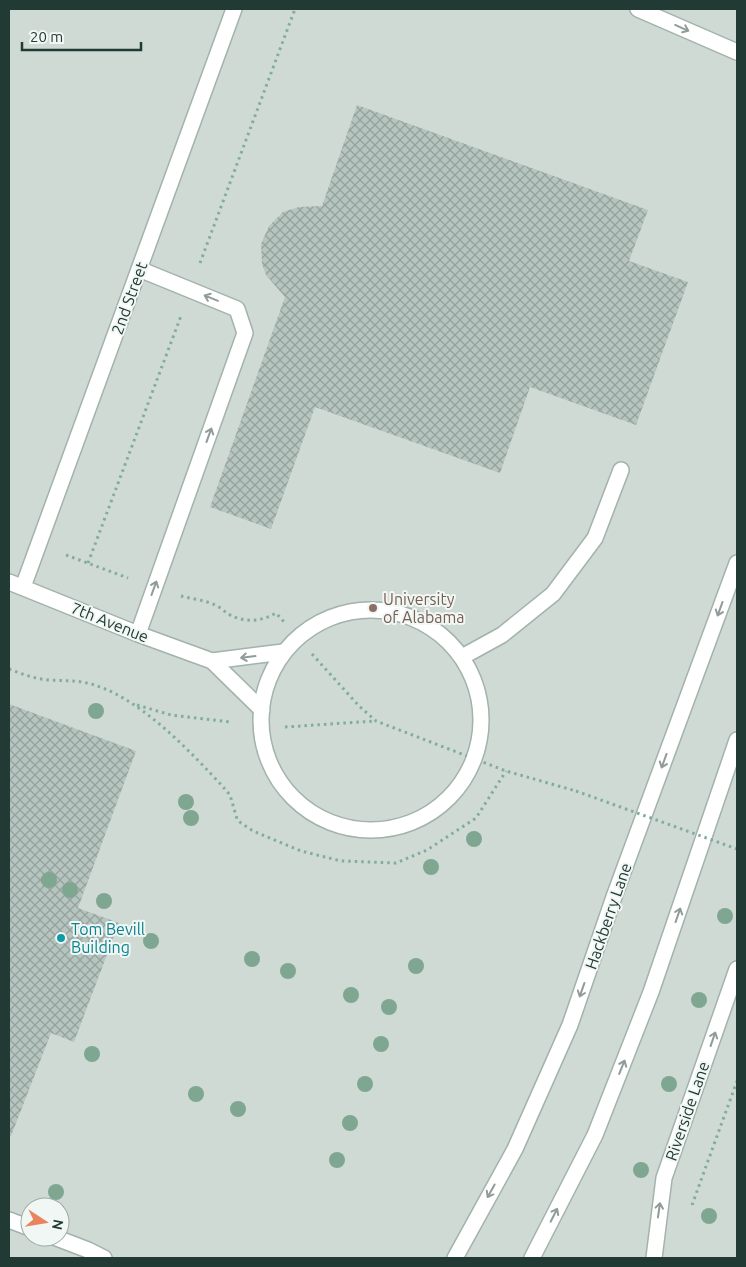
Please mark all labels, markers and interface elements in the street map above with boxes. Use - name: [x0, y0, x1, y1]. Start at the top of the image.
- scale bar: [22, 20, 141, 52]
- one-way arrow: [675, 25, 690, 34]
- text: 20 m: [30, 28, 63, 45]
- street label: 2nd Street: [108, 259, 151, 337]
- one-way arrow: [203, 293, 219, 302]
- one-way arrow: [205, 428, 214, 443]
- one-way arrow: [150, 581, 159, 596]
- place label: University of Alabama: [383, 590, 465, 626]
- street label: 7th Avenue: [69, 598, 151, 646]
- one-way arrow: [715, 601, 724, 616]
- marker: University of Alabama: [367, 602, 379, 614]
- one-way arrow: [240, 652, 256, 662]
- one-way arrow: [659, 753, 668, 768]
- street label: Hackberry Lane: [581, 860, 635, 972]
- one-way arrow: [674, 908, 683, 923]
- place label: Tom Bevill Building: [71, 920, 145, 956]
- marker: Tom Bevill Building: [55, 932, 67, 944]
- one-way arrow: [577, 981, 586, 997]
- one-way arrow: [708, 1031, 718, 1047]
- street label: Riverside Lane: [662, 1059, 712, 1163]
- one-way arrow: [618, 1060, 627, 1075]
- one-way arrow: [486, 1183, 496, 1198]
- north arrow: [20, 1197, 70, 1247]
- one-way arrow: [654, 1202, 664, 1218]
- one-way arrow: [550, 1208, 559, 1223]
- text: N: [49, 1218, 67, 1231]

